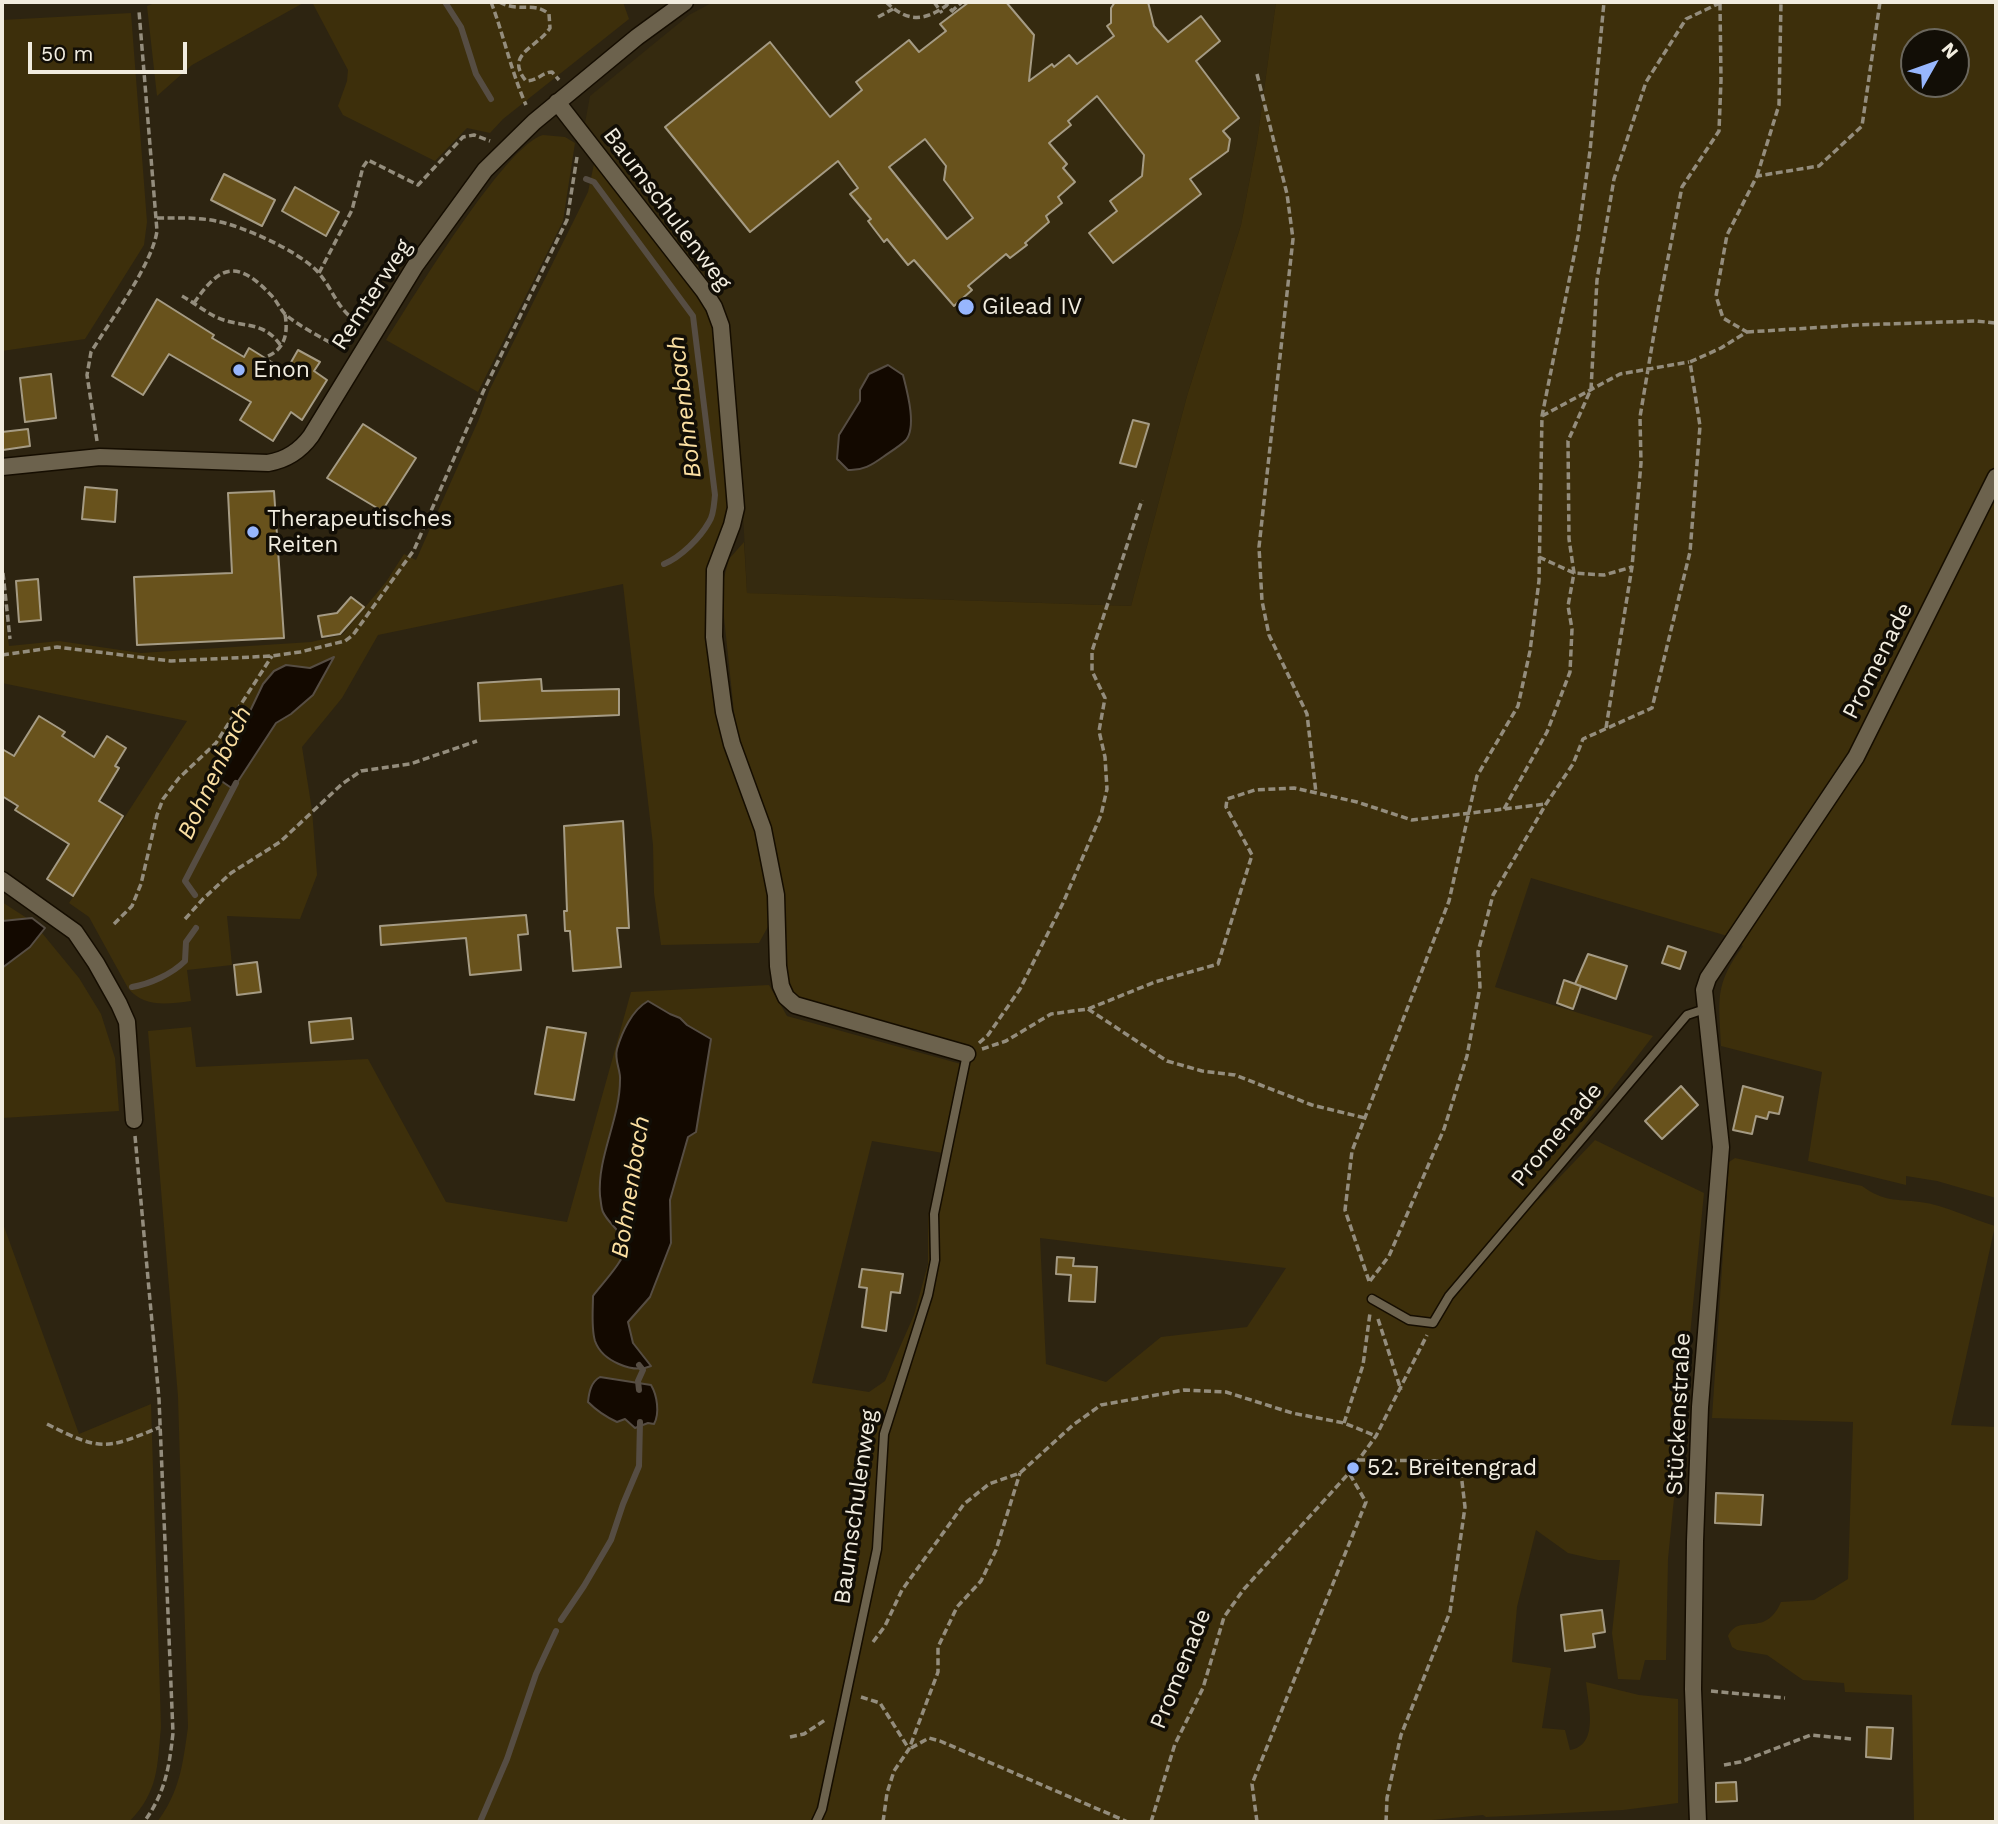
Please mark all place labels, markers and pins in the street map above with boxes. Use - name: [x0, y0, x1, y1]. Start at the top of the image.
- place label: Gilead IV: [982, 293, 1082, 321]
- marker: Gilead IV: [956, 297, 976, 317]
- place label: Enon: [253, 356, 310, 384]
- marker: Enon: [231, 362, 247, 378]
- place label: Therapeutisches Reiten: [267, 505, 452, 559]
- marker: Therapeutisches Reiten: [245, 524, 261, 540]
- place label: 52. Breitengrad: [1367, 1454, 1537, 1482]
- marker: 52. Breitengrad: [1345, 1460, 1361, 1476]

